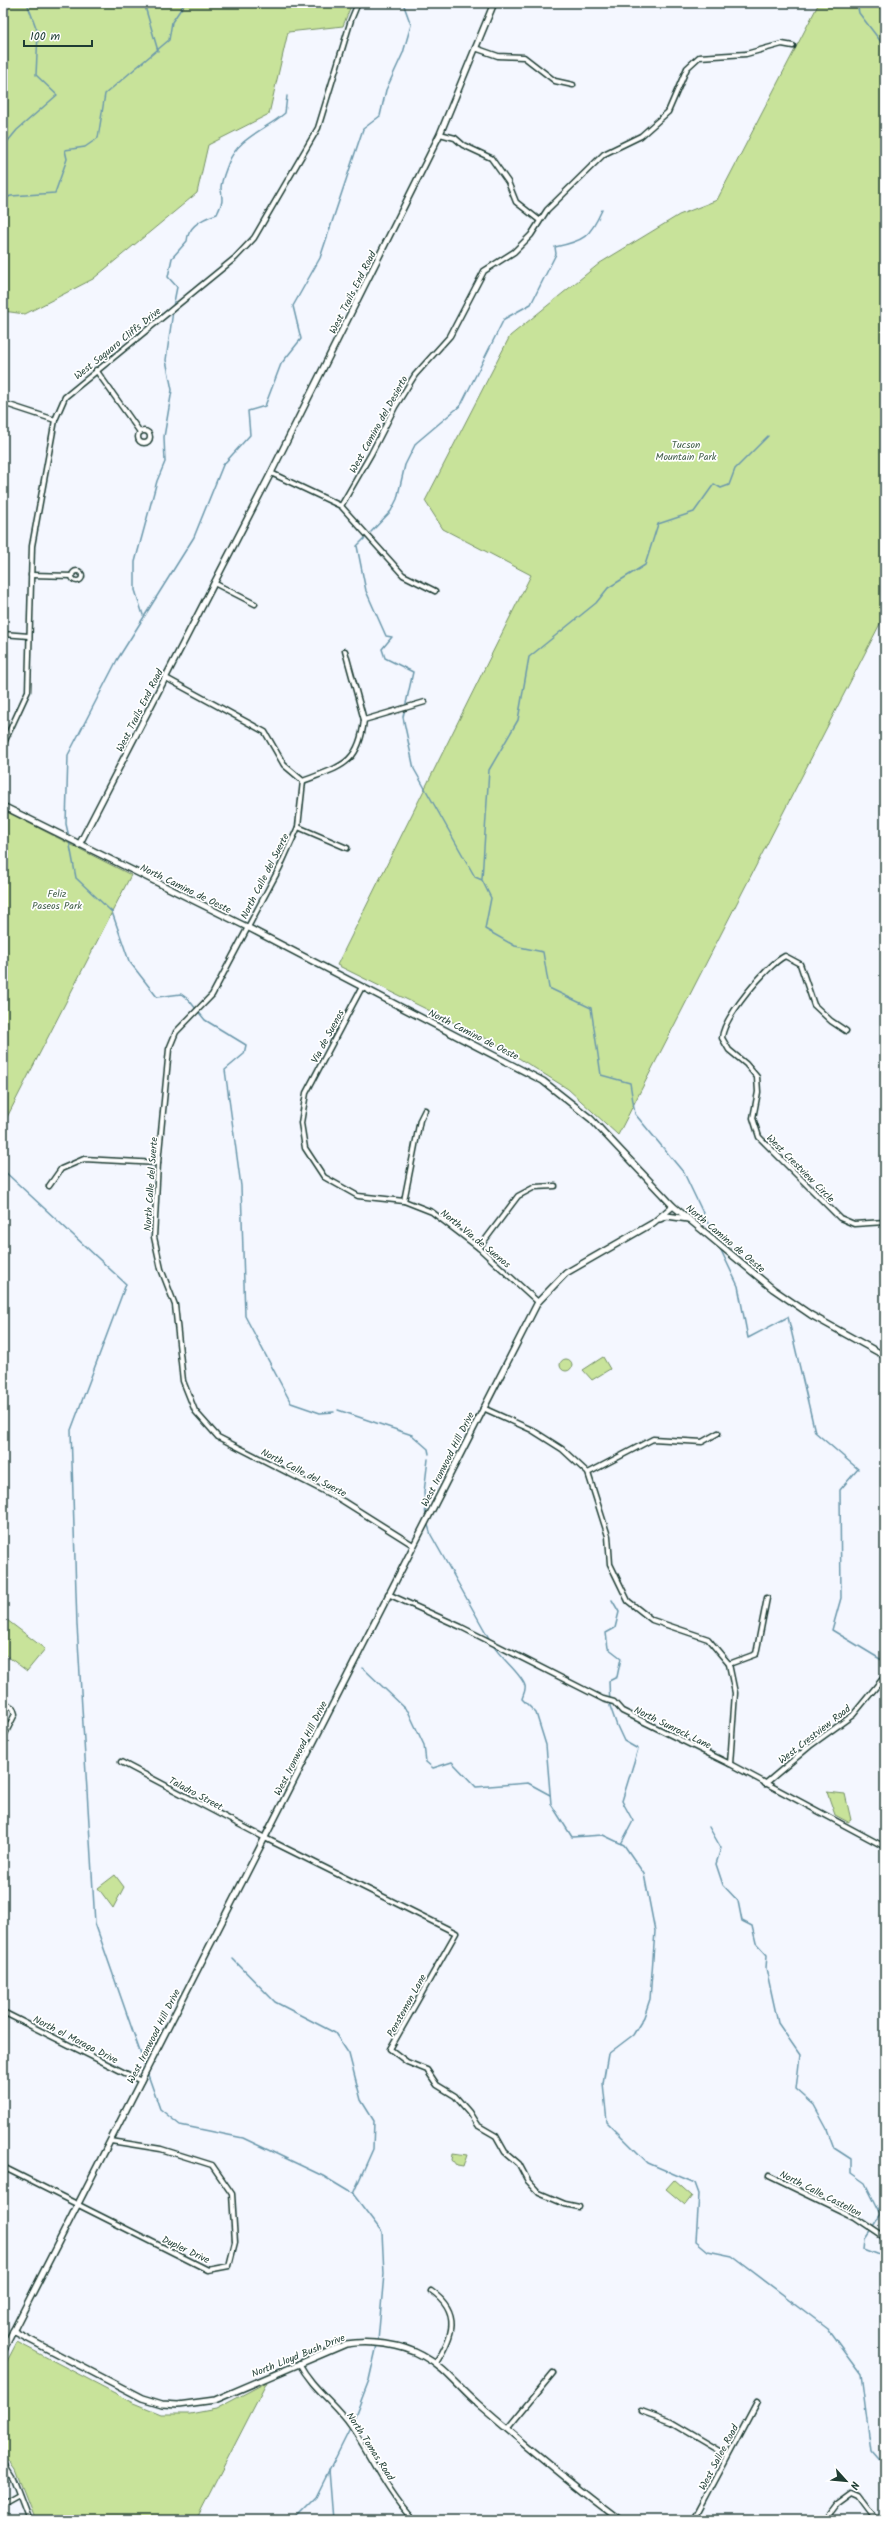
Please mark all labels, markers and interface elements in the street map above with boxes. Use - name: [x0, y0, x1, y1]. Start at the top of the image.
- scale bar: [24, 22, 92, 48]
- text: 100 m: [30, 27, 61, 46]
- street label: West Trails End Road: [325, 247, 381, 337]
- street label: West Saguaro Cliffs Drive: [71, 303, 165, 384]
- street label: West Camino del Desierto: [345, 372, 413, 476]
- park label: Tucson Mountain Park: [656, 437, 717, 465]
- street label: West Trails End Road: [112, 665, 168, 755]
- street label: North Calle del Suerte: [236, 830, 294, 922]
- street label: North Camino de Oeste: [137, 860, 234, 918]
- park label: Feliz Paseos Park: [32, 886, 82, 914]
- street label: North Camino de Oeste: [426, 1005, 522, 1065]
- street label: Via de Suenos: [307, 1006, 349, 1066]
- street label: West Crestview Circle: [762, 1131, 839, 1207]
- street label: North Calle del Suerte: [140, 1136, 162, 1232]
- street label: North Camino de Oeste: [682, 1201, 769, 1277]
- street label: North Via de Suenos: [437, 1205, 515, 1273]
- street label: West Ironwood Hill Drive: [417, 1409, 479, 1510]
- street label: North Calle del Suerte: [258, 1444, 350, 1502]
- street label: West Ironwood Hill Drive: [270, 1698, 332, 1799]
- street label: West Crestview Road: [775, 1701, 855, 1768]
- street label: North Sunrock Lane: [631, 1702, 714, 1754]
- street label: Taladro Street: [166, 1773, 226, 1815]
- street label: Penstemon Lane: [383, 1971, 431, 2040]
- street label: West Ironwood Hill Drive: [123, 1986, 185, 2087]
- street label: North el Moraga Drive: [30, 2012, 121, 2068]
- street label: North Calle Castellon: [777, 2166, 864, 2221]
- street label: Dupler Drive: [159, 2232, 213, 2268]
- street label: North Lloyd Bush Drive: [249, 2330, 348, 2382]
- street label: North Tomas Road: [342, 2409, 399, 2485]
- street label: West Sallee Road: [695, 2421, 743, 2493]
- north arrow: [826, 2461, 866, 2501]
- text: N: [844, 2478, 864, 2492]

